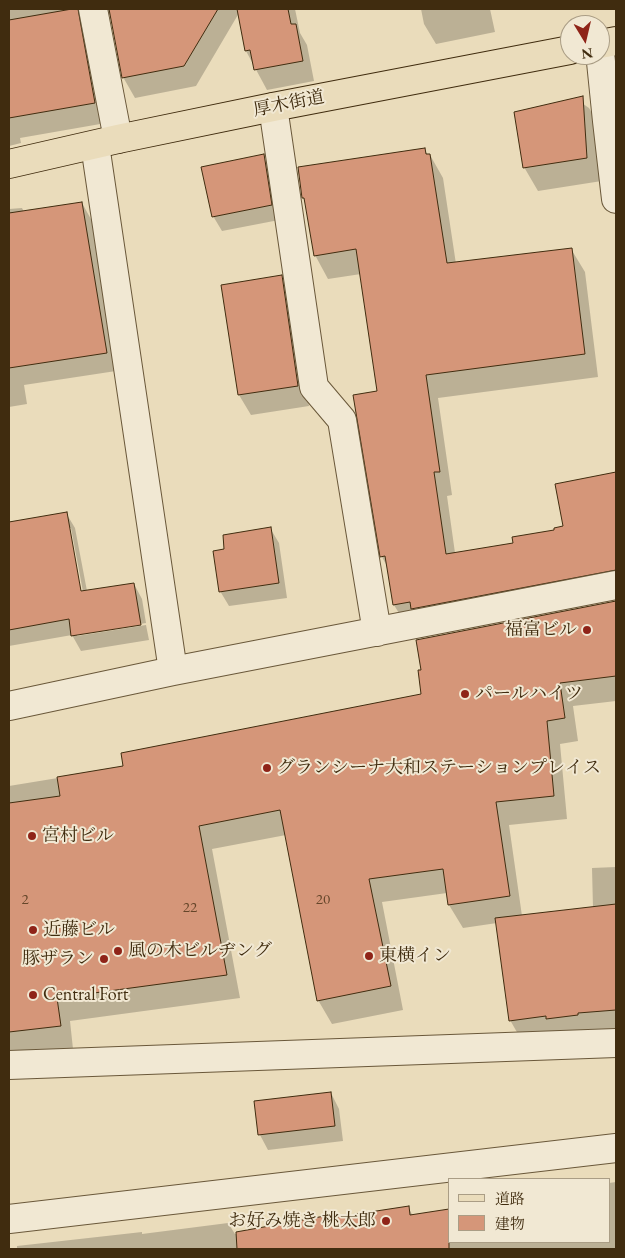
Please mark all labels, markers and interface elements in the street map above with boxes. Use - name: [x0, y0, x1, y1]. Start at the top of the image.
- north arrow: [560, 15, 610, 65]
- text: N: [580, 44, 594, 64]
- street label: 厚木街道: [252, 87, 326, 121]
- place label: 福富ビル: [505, 619, 577, 641]
- marker: 福富ビル: [581, 624, 593, 636]
- place label: パールハイツ: [475, 683, 583, 705]
- marker: パールハイツ: [459, 688, 471, 700]
- place label: グランシーナ大和ステーションプレイス: [277, 757, 601, 779]
- marker: グランシーナ大和ステーションプレイス: [261, 762, 273, 774]
- place label: 宮村ビル: [42, 825, 114, 847]
- marker: 宮村ビル: [26, 830, 38, 842]
- house number: 2: [21, 891, 29, 909]
- house number: 20: [316, 891, 330, 909]
- house number: 22: [183, 899, 197, 917]
- place label: 近藤ビル: [43, 919, 115, 941]
- marker: 近藤ビル: [27, 924, 39, 936]
- place label: 風の木ビルヂング: [128, 940, 272, 962]
- marker: 風の木ビルヂング: [112, 945, 124, 957]
- place label: 東横イン: [379, 945, 451, 967]
- place label: 豚ザラン: [22, 948, 94, 970]
- marker: 東横イン: [363, 950, 375, 962]
- marker: 豚ザラン: [98, 953, 110, 965]
- place label: Central Fort: [43, 984, 128, 1006]
- marker: Central Fort: [27, 989, 39, 1001]
- legend: [448, 1178, 610, 1243]
- text: 道路: [495, 1189, 525, 1208]
- place label: お好み焼き 桃太郎: [228, 1210, 376, 1232]
- text: 建物: [495, 1214, 525, 1233]
- marker: お好み焼き 桃太郎: [380, 1215, 392, 1227]

